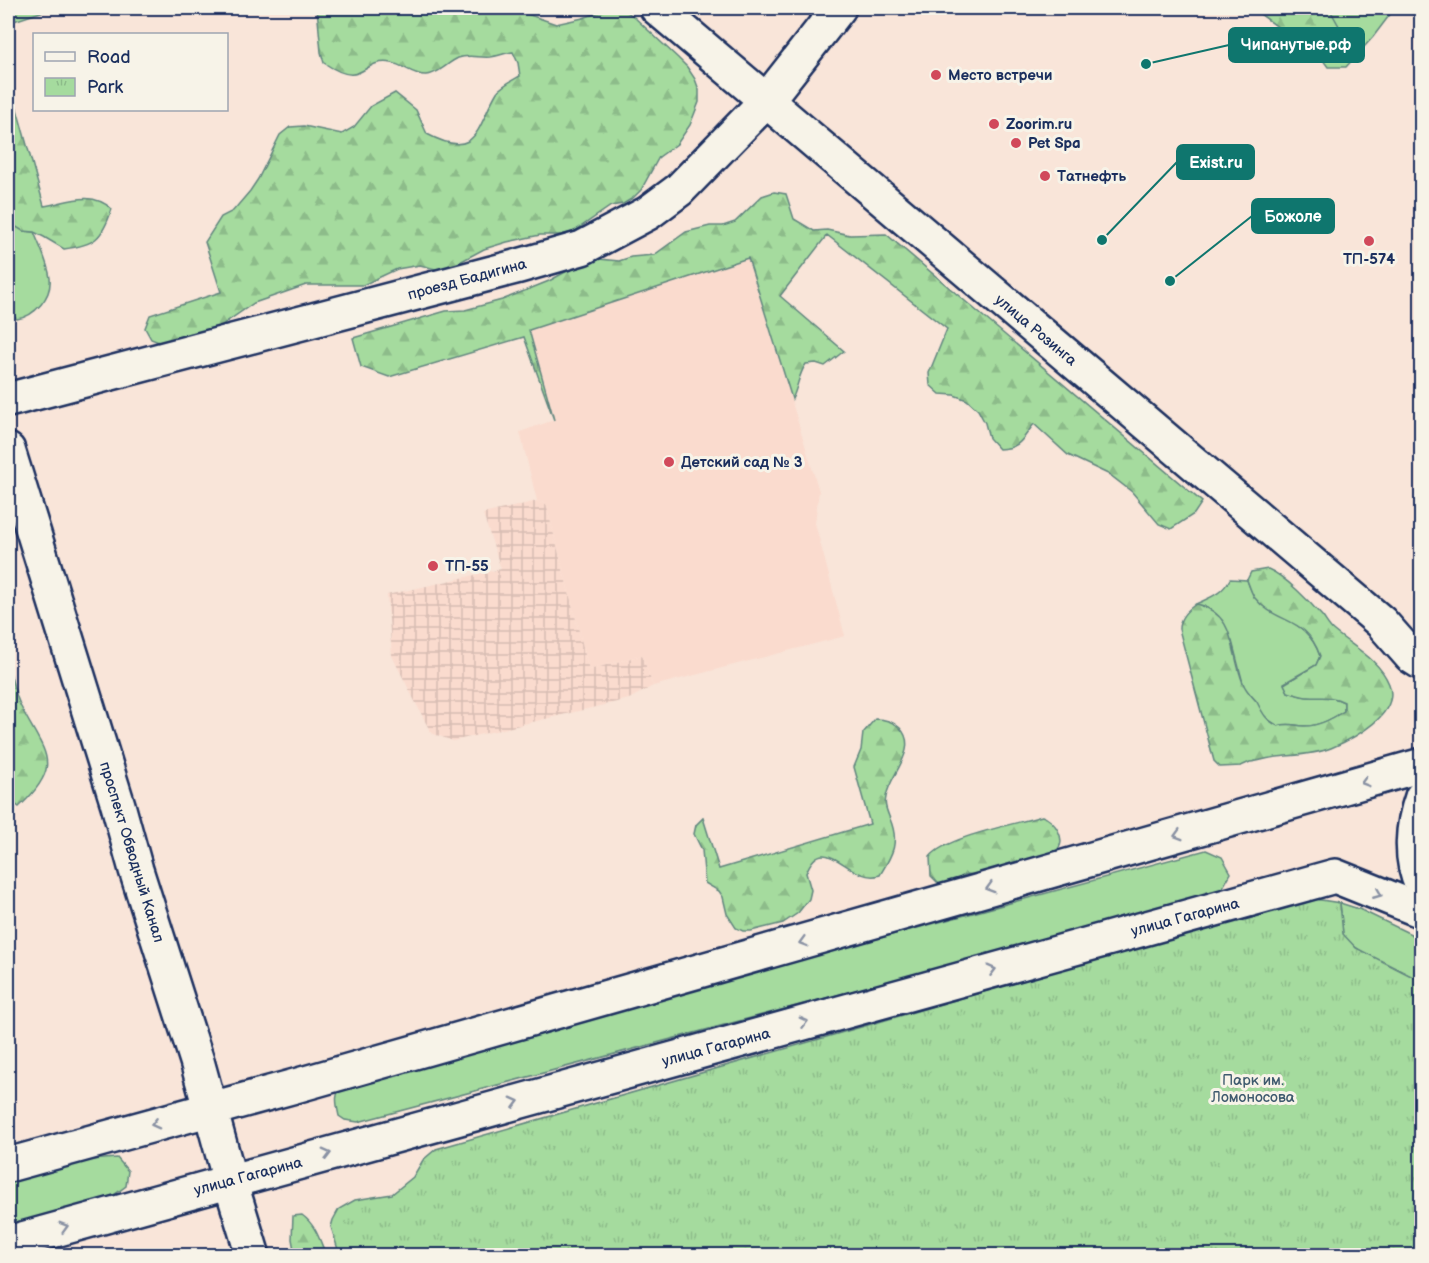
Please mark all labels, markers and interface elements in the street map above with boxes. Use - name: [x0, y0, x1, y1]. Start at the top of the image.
- callout: Чипанутые.рф: [1229, 28, 1364, 62]
- legend: [33, 33, 228, 111]
- text: Чипанутые.рф: [1241, 36, 1352, 55]
- text: Road: [87, 47, 131, 68]
- place label: Место встречи: [948, 66, 1052, 85]
- marker: Место встречи: [929, 68, 943, 82]
- text: Park: [87, 77, 123, 98]
- place label: Zoorim.ru: [1006, 115, 1072, 134]
- marker: Zoorim.ru: [987, 117, 1001, 131]
- place label: Pet Spa: [1028, 134, 1081, 153]
- marker: Pet Spa: [1009, 136, 1023, 150]
- callout: Exist.ru: [1177, 145, 1254, 179]
- text: Exist.ru: [1189, 154, 1243, 173]
- place label: Татнефть: [1057, 167, 1126, 186]
- marker: Татнефть: [1038, 169, 1052, 183]
- callout: Божоле: [1252, 199, 1334, 233]
- text: Божоле: [1264, 208, 1322, 227]
- marker: ТП-574: [1362, 234, 1376, 248]
- place label: ТП-574: [1343, 250, 1395, 269]
- street label: проезд Бадигина: [406, 254, 529, 304]
- street label: улица Розинга: [991, 291, 1081, 370]
- place label: Детский сад № 3: [681, 453, 803, 472]
- marker: Детский сад № 3: [662, 455, 676, 469]
- place label: ТП-55: [445, 557, 489, 576]
- marker: ТП-55: [426, 559, 440, 573]
- street label: проспект Обводный Канал: [95, 759, 168, 945]
- one-way arrow: [1360, 774, 1370, 787]
- one-way arrow: [1173, 828, 1184, 840]
- one-way arrow: [985, 881, 996, 893]
- one-way arrow: [1372, 887, 1383, 899]
- street label: улица Гагарина: [1129, 894, 1241, 941]
- one-way arrow: [798, 935, 808, 947]
- one-way arrow: [987, 965, 997, 978]
- one-way arrow: [798, 1017, 809, 1029]
- street label: улица Гагарина: [660, 1024, 772, 1071]
- park label: Парк им. Ломоносова: [1210, 1071, 1295, 1107]
- one-way arrow: [509, 1097, 520, 1109]
- one-way arrow: [150, 1116, 160, 1129]
- one-way arrow: [321, 1149, 332, 1161]
- street label: улица Гагарина: [192, 1153, 304, 1200]
- one-way arrow: [59, 1222, 69, 1235]

